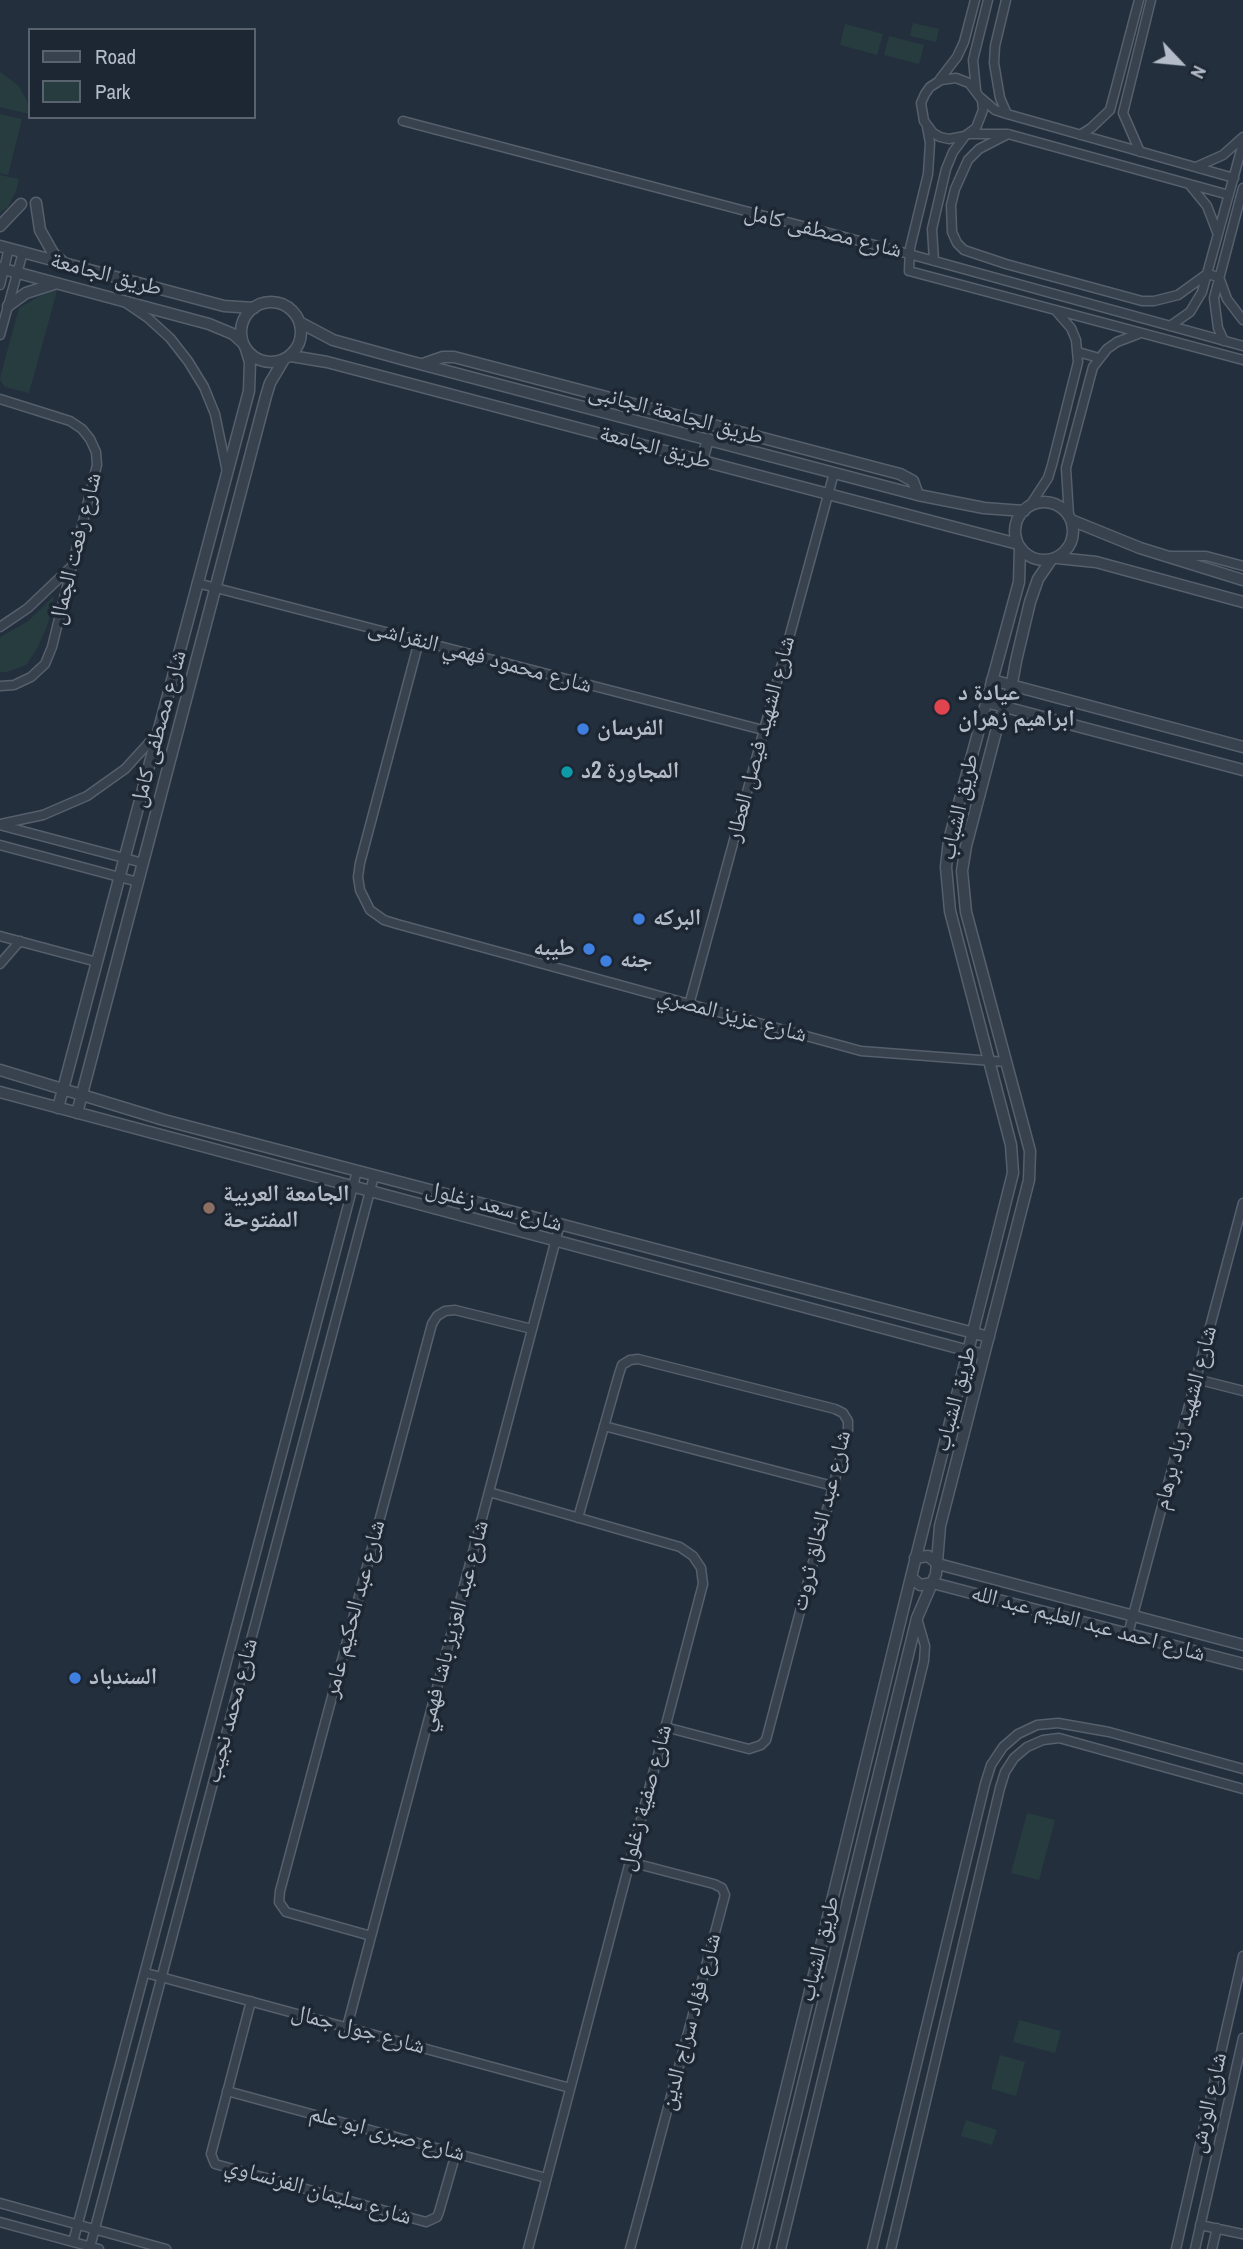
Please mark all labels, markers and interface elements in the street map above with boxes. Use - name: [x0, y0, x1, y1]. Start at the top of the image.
- legend: [28, 28, 256, 119]
- north arrow: [1145, 28, 1215, 98]
- text: Road: [95, 42, 136, 71]
- text: N: [1185, 61, 1213, 83]
- text: Park: [95, 77, 130, 106]
- street label: شارع مصطفى كامل: [741, 199, 905, 265]
- street label: طريق الجامعة: [47, 247, 165, 303]
- street label: طريق الجامعة الجانبى: [586, 378, 766, 452]
- street label: طريق الجامعة: [596, 420, 714, 476]
- street label: شارع رفعت الجمال: [44, 470, 108, 628]
- street label: شارع محمود فهمي النقراشى: [365, 614, 595, 700]
- street label: شارع الشهيد فيصل العطار: [720, 633, 802, 845]
- street label: شارع مصطفى كامل: [125, 648, 193, 810]
- place label: عيادة د ابراهيم زهران: [958, 680, 1075, 734]
- marker: عيادة د ابراهيم زهران: [932, 697, 952, 717]
- place label: الفرسان: [597, 715, 664, 743]
- marker: الفرسان: [575, 721, 591, 737]
- street label: طريق الشباب: [934, 751, 986, 863]
- place label: المجاورة 2د: [581, 758, 679, 786]
- marker: المجاورة 2د: [559, 764, 575, 780]
- place label: البركه: [653, 905, 701, 933]
- marker: البركه: [631, 911, 647, 927]
- place label: طيبه: [533, 935, 575, 963]
- marker: طيبه: [581, 941, 597, 957]
- place label: جنه: [620, 947, 652, 975]
- marker: جنه: [598, 953, 614, 969]
- street label: شارع عزيز المصري: [654, 983, 810, 1049]
- street label: شارع سعد زغلول: [423, 1176, 565, 1238]
- place label: الجامعة العربية المفتوحة: [223, 1181, 350, 1235]
- marker: الجامعة العربية المفتوحة: [201, 1200, 217, 1216]
- street label: شارع الشهيد زياد برهام: [1148, 1323, 1224, 1513]
- street label: طريق الشباب: [929, 1343, 983, 1455]
- street label: شارع عبد الخالق ثروت: [786, 1428, 858, 1614]
- street label: شارع عبد الحكيم عامر: [318, 1517, 392, 1701]
- street label: شارع عبد العزيز باشا فهمي: [413, 1518, 495, 1734]
- street label: شارع احمد عبد العليم عبد الله: [968, 1579, 1208, 1669]
- street label: شارع محمد نجيب: [199, 1635, 265, 1787]
- place label: السندباد: [89, 1664, 157, 1692]
- marker: السندباد: [67, 1670, 83, 1686]
- street label: شارع صفية زغلول: [613, 1722, 679, 1874]
- street label: طريق الشباب: [794, 1893, 846, 2005]
- street label: شارع فؤاد سراج الدين: [654, 1931, 728, 2113]
- street label: شارع جول جمال: [288, 1999, 428, 2061]
- street label: شارع الورش: [1184, 2050, 1234, 2156]
- street label: شارع صبرى ابو علم: [306, 2100, 468, 2168]
- street label: شارع سليمان الفرنساوي: [221, 2152, 415, 2232]

